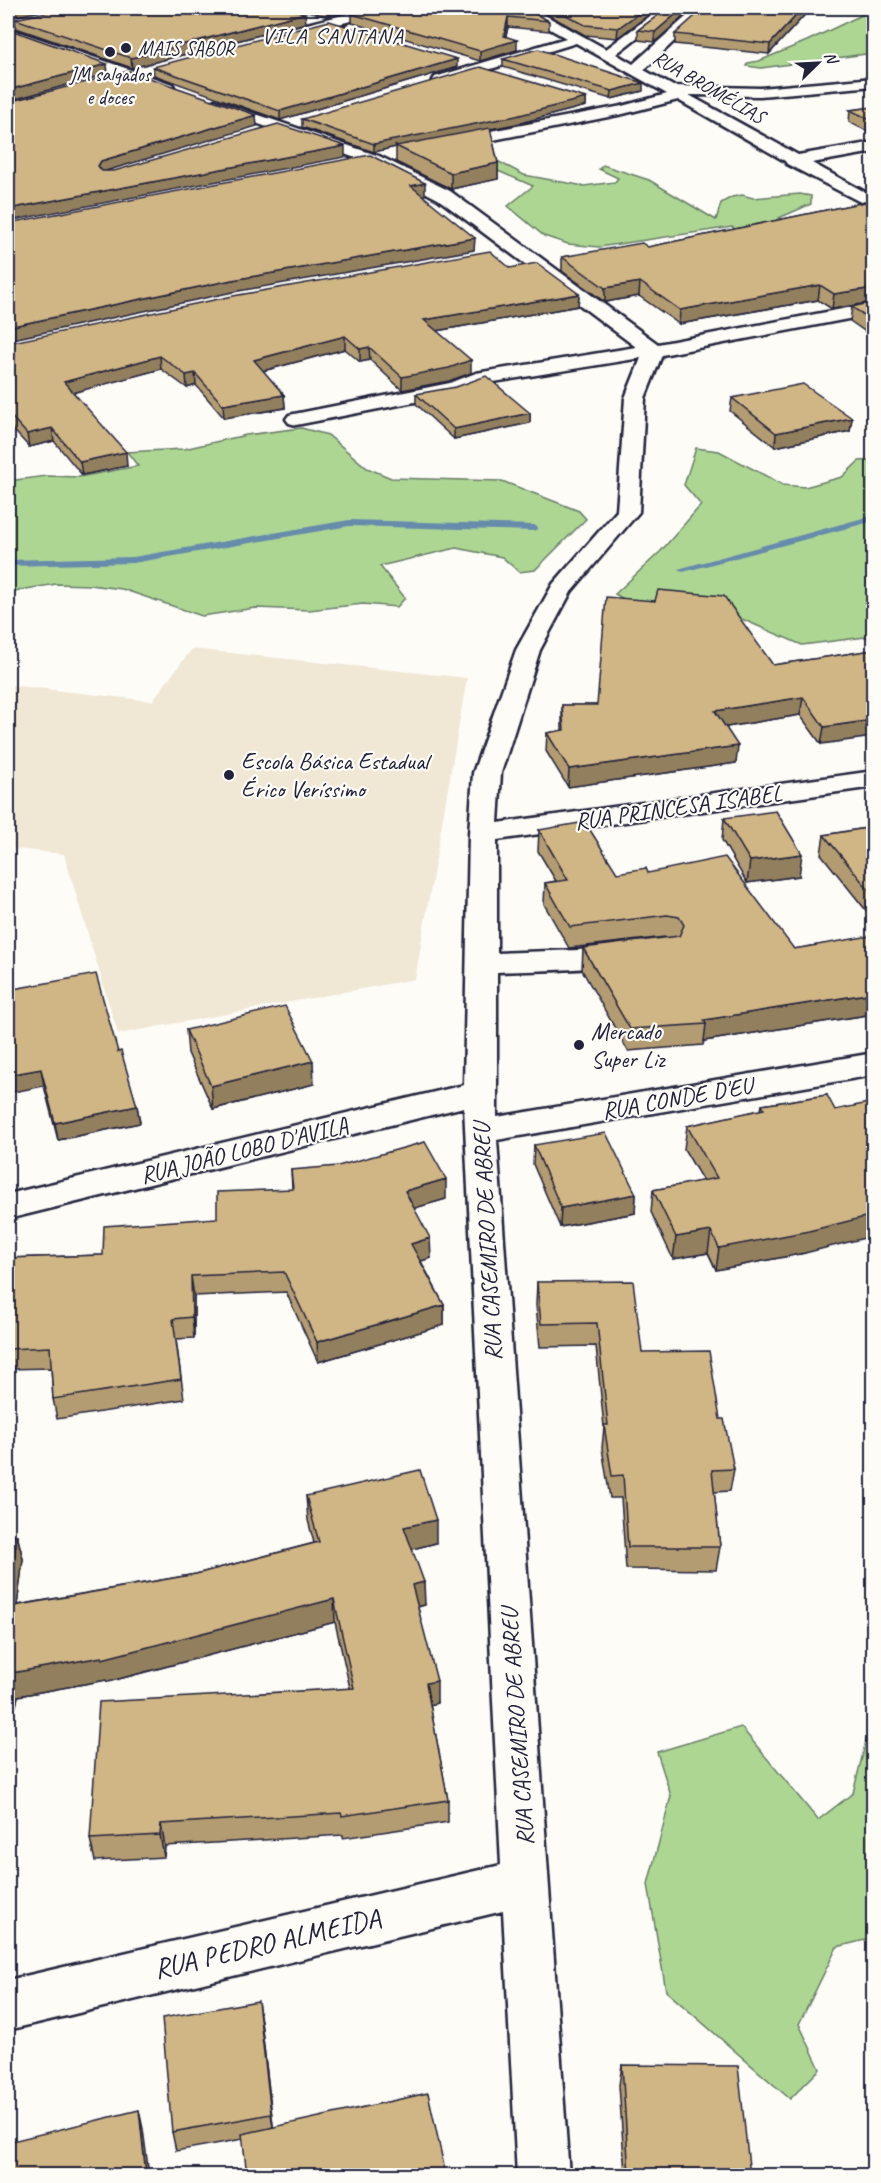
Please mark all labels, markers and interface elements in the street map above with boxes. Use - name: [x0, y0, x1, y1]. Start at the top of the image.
- district label: VILA SANTANA: [262, 22, 404, 50]
- north arrow: [788, 33, 848, 93]
- place label: MAIS SABOR: [138, 36, 236, 61]
- marker: MAIS SABOR: [119, 41, 133, 55]
- marker: JM salgados e doces: [103, 45, 117, 59]
- street label: RUA BROMÉLIAS: [649, 45, 771, 130]
- text: N: [820, 49, 843, 69]
- place label: JM salgados e doces: [68, 62, 153, 110]
- place label: Escola Básica Estadual Érico Veríssimo: [241, 746, 432, 804]
- marker: Escola Básica Estadual Érico Veríssimo: [222, 768, 236, 782]
- street label: RUA PRINCESA ISABEL: [572, 777, 784, 836]
- place label: Mercado Super Liz: [591, 1016, 666, 1074]
- marker: Mercado Super Liz: [572, 1038, 586, 1052]
- street label: RUA CONDE D'EU: [599, 1069, 759, 1126]
- street label: RUA JOÃO LOBO D'AVILA: [137, 1109, 352, 1190]
- street label: RUA CASEMIRO DE ABREU: [466, 1118, 508, 1361]
- street label: RUA CASEMIRO DE ABREU: [493, 1603, 540, 1847]
- street label: RUA PEDRO ALMEIDA: [150, 1900, 384, 1986]

